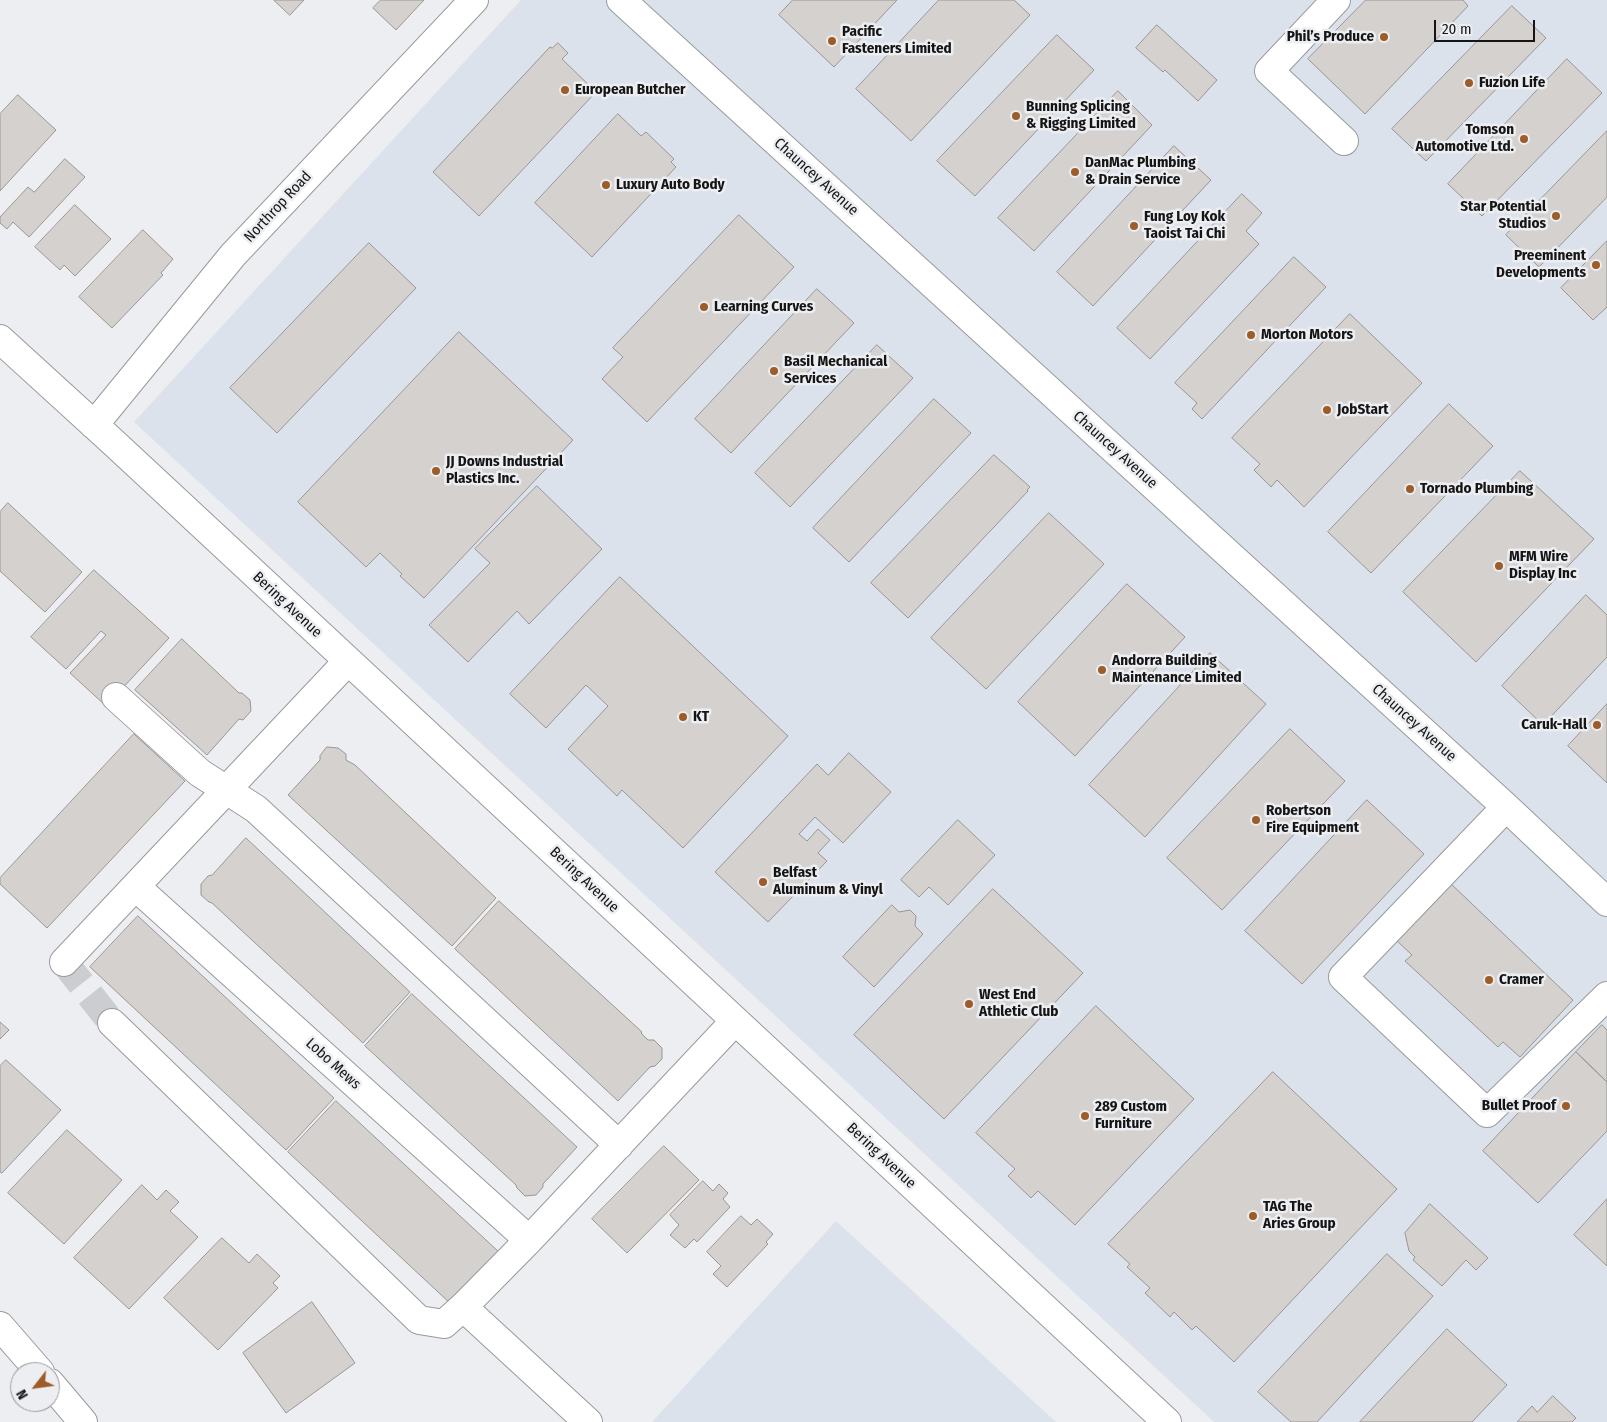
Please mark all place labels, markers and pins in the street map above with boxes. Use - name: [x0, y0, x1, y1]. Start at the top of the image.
- place label: Pacific Fasteners Limited: [842, 23, 952, 58]
- place label: Phil’s Produce: [1287, 28, 1374, 46]
- marker: Phil’s Produce: [1378, 31, 1390, 43]
- marker: Pacific Fasteners Limited: [826, 35, 838, 47]
- place label: Fuzion Life: [1479, 74, 1545, 92]
- marker: Fuzion Life: [1463, 77, 1475, 89]
- place label: European Butcher: [575, 81, 685, 99]
- marker: European Butcher: [559, 84, 571, 96]
- place label: Bunning Splicing & Rigging Limited: [1026, 98, 1136, 133]
- marker: Bunning Splicing & Rigging Limited: [1010, 110, 1022, 122]
- place label: Tomson Automotive Ltd.: [1416, 121, 1514, 156]
- marker: Tomson Automotive Ltd.: [1518, 133, 1530, 145]
- place label: DanMac Plumbing & Drain Service: [1085, 154, 1196, 189]
- marker: DanMac Plumbing & Drain Service: [1069, 166, 1081, 178]
- place label: Luxury Auto Body: [616, 176, 725, 194]
- marker: Luxury Auto Body: [600, 179, 612, 191]
- place label: Star Potential Studios: [1460, 198, 1546, 233]
- place label: Fung Loy Kok Taoist Tai Chi: [1144, 208, 1225, 243]
- marker: Star Potential Studios: [1550, 210, 1562, 222]
- marker: Fung Loy Kok Taoist Tai Chi: [1128, 220, 1140, 232]
- place label: Preeminent Developments: [1496, 247, 1586, 282]
- marker: Preeminent Developments: [1590, 259, 1602, 271]
- place label: Learning Curves: [714, 298, 813, 316]
- marker: Learning Curves: [698, 301, 710, 313]
- place label: Morton Motors: [1261, 326, 1353, 344]
- marker: Morton Motors: [1245, 329, 1257, 341]
- place label: Basil Mechanical Services: [784, 353, 887, 388]
- marker: Basil Mechanical Services: [768, 365, 780, 377]
- place label: JobStart: [1337, 401, 1389, 419]
- marker: JobStart: [1321, 404, 1333, 416]
- place label: JJ Downs Industrial Plastics Inc.: [446, 453, 563, 488]
- marker: JJ Downs Industrial Plastics Inc.: [430, 465, 442, 477]
- place label: Tornado Plumbing: [1420, 480, 1533, 498]
- marker: Tornado Plumbing: [1404, 483, 1416, 495]
- place label: MFM Wire Display Inc: [1509, 548, 1576, 583]
- marker: MFM Wire Display Inc: [1493, 560, 1505, 572]
- place label: Andorra Building Maintenance Limited: [1112, 652, 1242, 687]
- marker: Andorra Building Maintenance Limited: [1096, 664, 1108, 676]
- place label: KT: [693, 708, 709, 726]
- marker: KT: [677, 711, 689, 723]
- place label: Caruk-Hall: [1521, 716, 1587, 734]
- marker: Caruk-Hall: [1591, 719, 1603, 731]
- place label: Robertson Fire Equipment: [1266, 802, 1359, 837]
- marker: Robertson Fire Equipment: [1250, 814, 1262, 826]
- place label: Belfast Aluminum & Vinyl: [773, 864, 883, 899]
- marker: Belfast Aluminum & Vinyl: [757, 876, 769, 888]
- place label: Cramer: [1499, 971, 1544, 989]
- marker: Cramer: [1483, 974, 1495, 986]
- place label: West End Athletic Club: [979, 986, 1058, 1021]
- marker: West End Athletic Club: [963, 998, 975, 1010]
- place label: Bullet Proof: [1482, 1097, 1556, 1115]
- place label: 289 Custom Furniture: [1095, 1098, 1167, 1133]
- marker: Bullet Proof: [1560, 1100, 1572, 1112]
- marker: 289 Custom Furniture: [1079, 1110, 1091, 1122]
- place label: TAG The Aries Group: [1263, 1198, 1336, 1233]
- marker: TAG The Aries Group: [1247, 1210, 1259, 1222]

